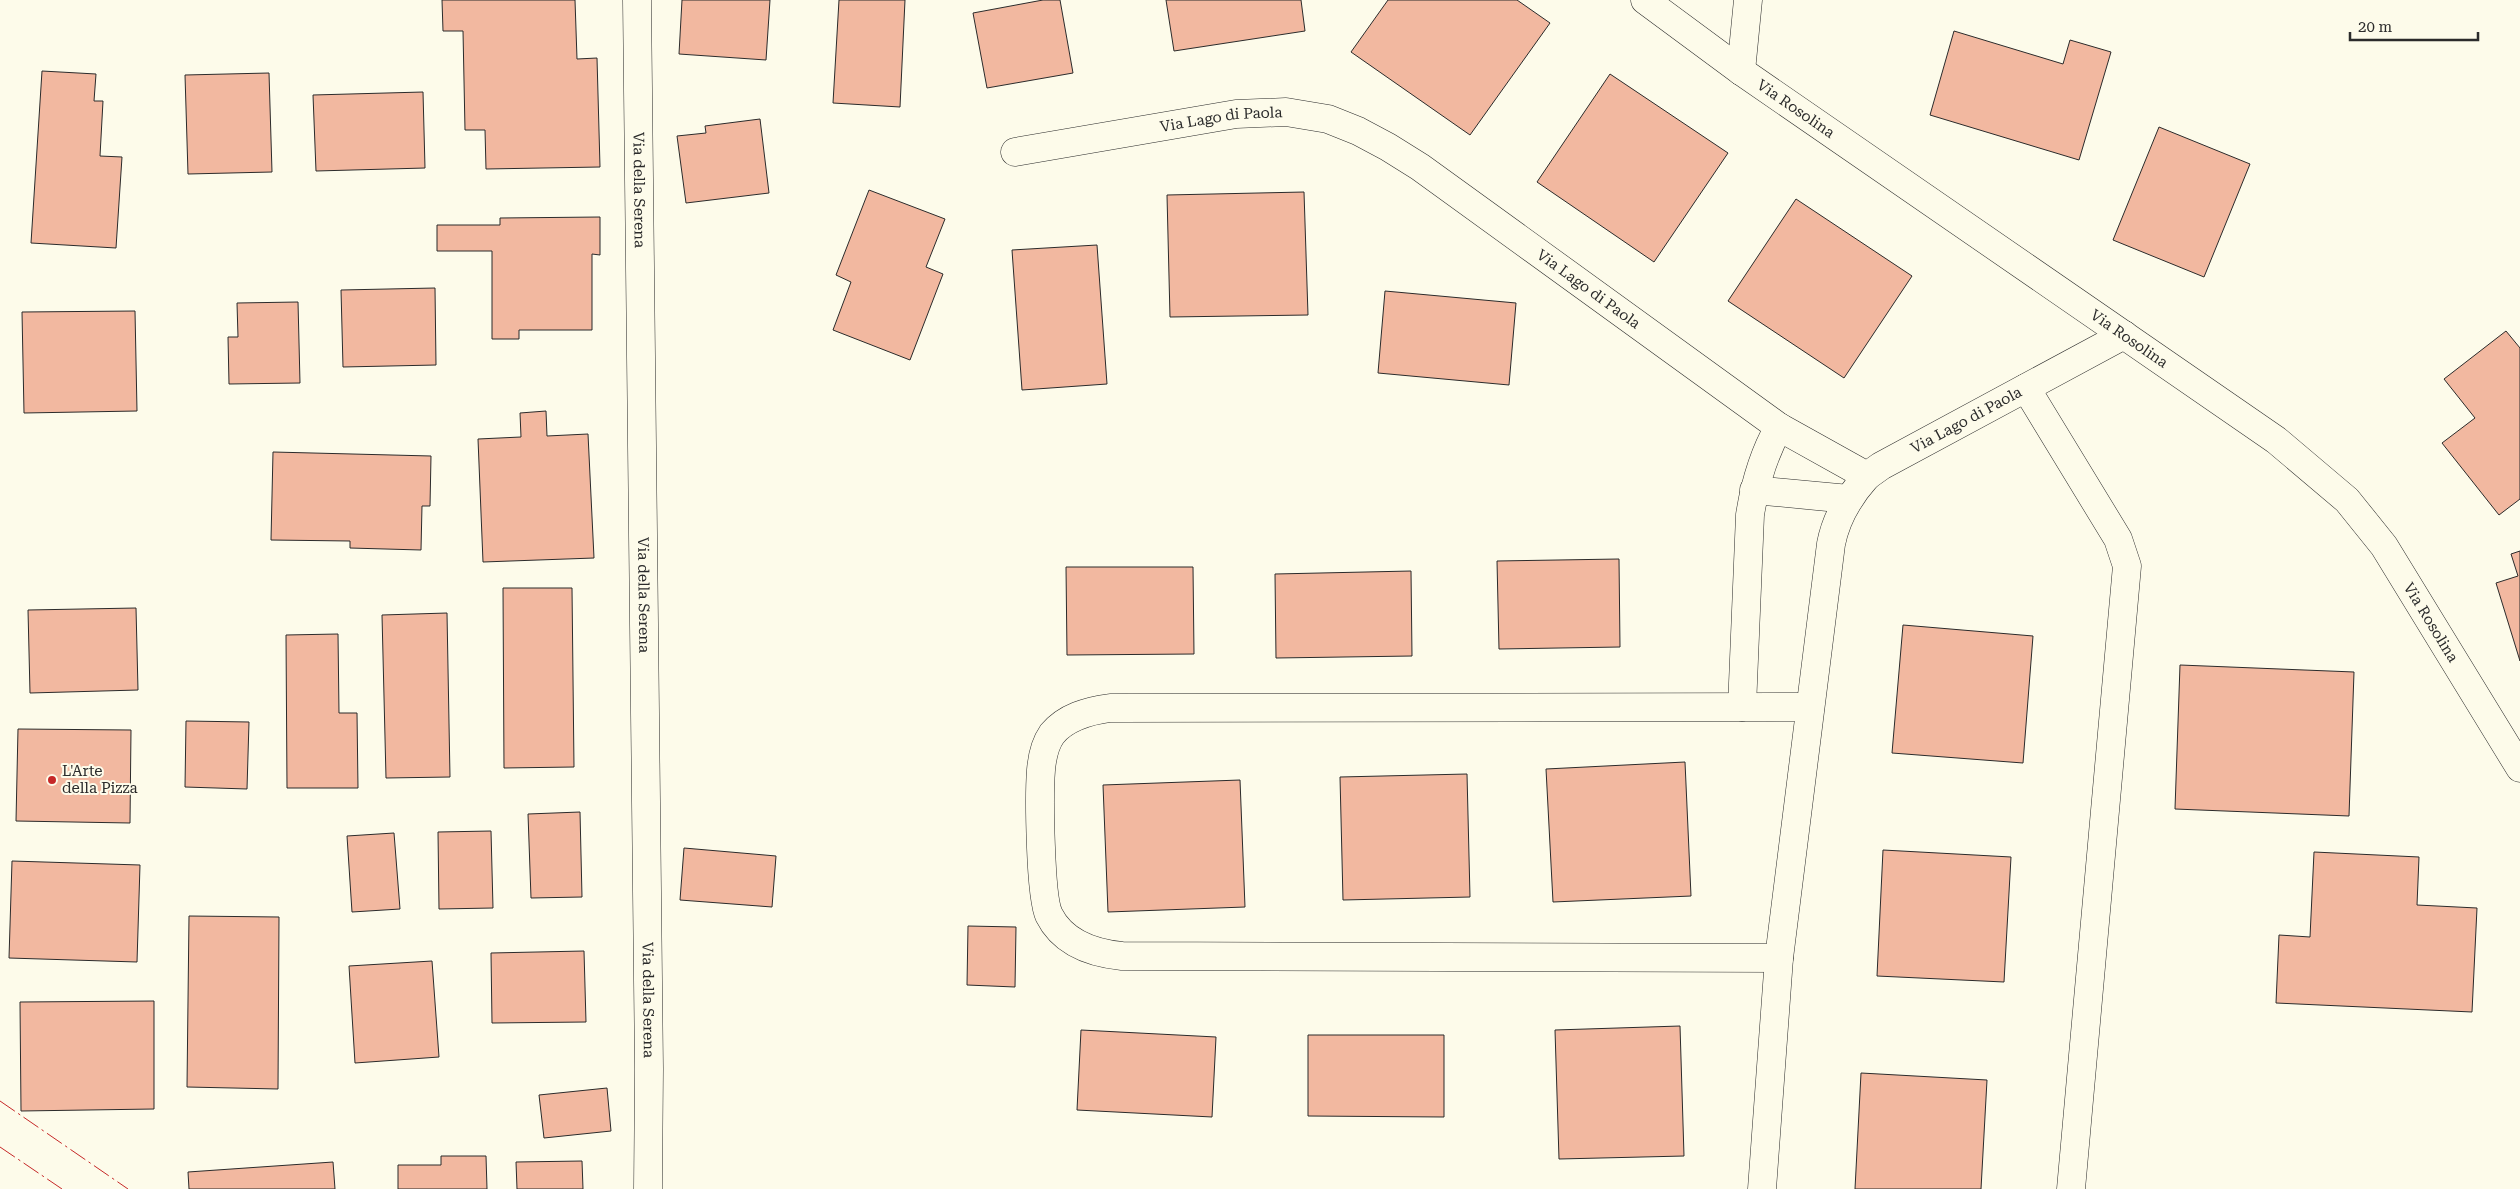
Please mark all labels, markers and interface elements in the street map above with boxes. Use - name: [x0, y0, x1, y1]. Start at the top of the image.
- scale bar: [2350, 10, 2478, 42]
- text: 20 m: [2358, 18, 2393, 36]
- street label: Via Rosolina: [1754, 76, 1838, 142]
- street label: Via Lago di Paola: [1159, 103, 1283, 136]
- street label: Via della Serena: [629, 132, 649, 248]
- street label: Via Lago di Paola: [1533, 246, 1644, 333]
- street label: Via Rosolina: [2087, 306, 2171, 372]
- street label: Via Lago di Paola: [1908, 383, 2025, 457]
- street label: Via della Serena: [634, 537, 653, 653]
- street label: Via Rosolina: [2400, 579, 2462, 666]
- place label: L'Arte della Pizza: [62, 762, 138, 797]
- marker: L'Arte della Pizza: [46, 774, 58, 786]
- street label: Via della Serena: [639, 942, 658, 1058]

